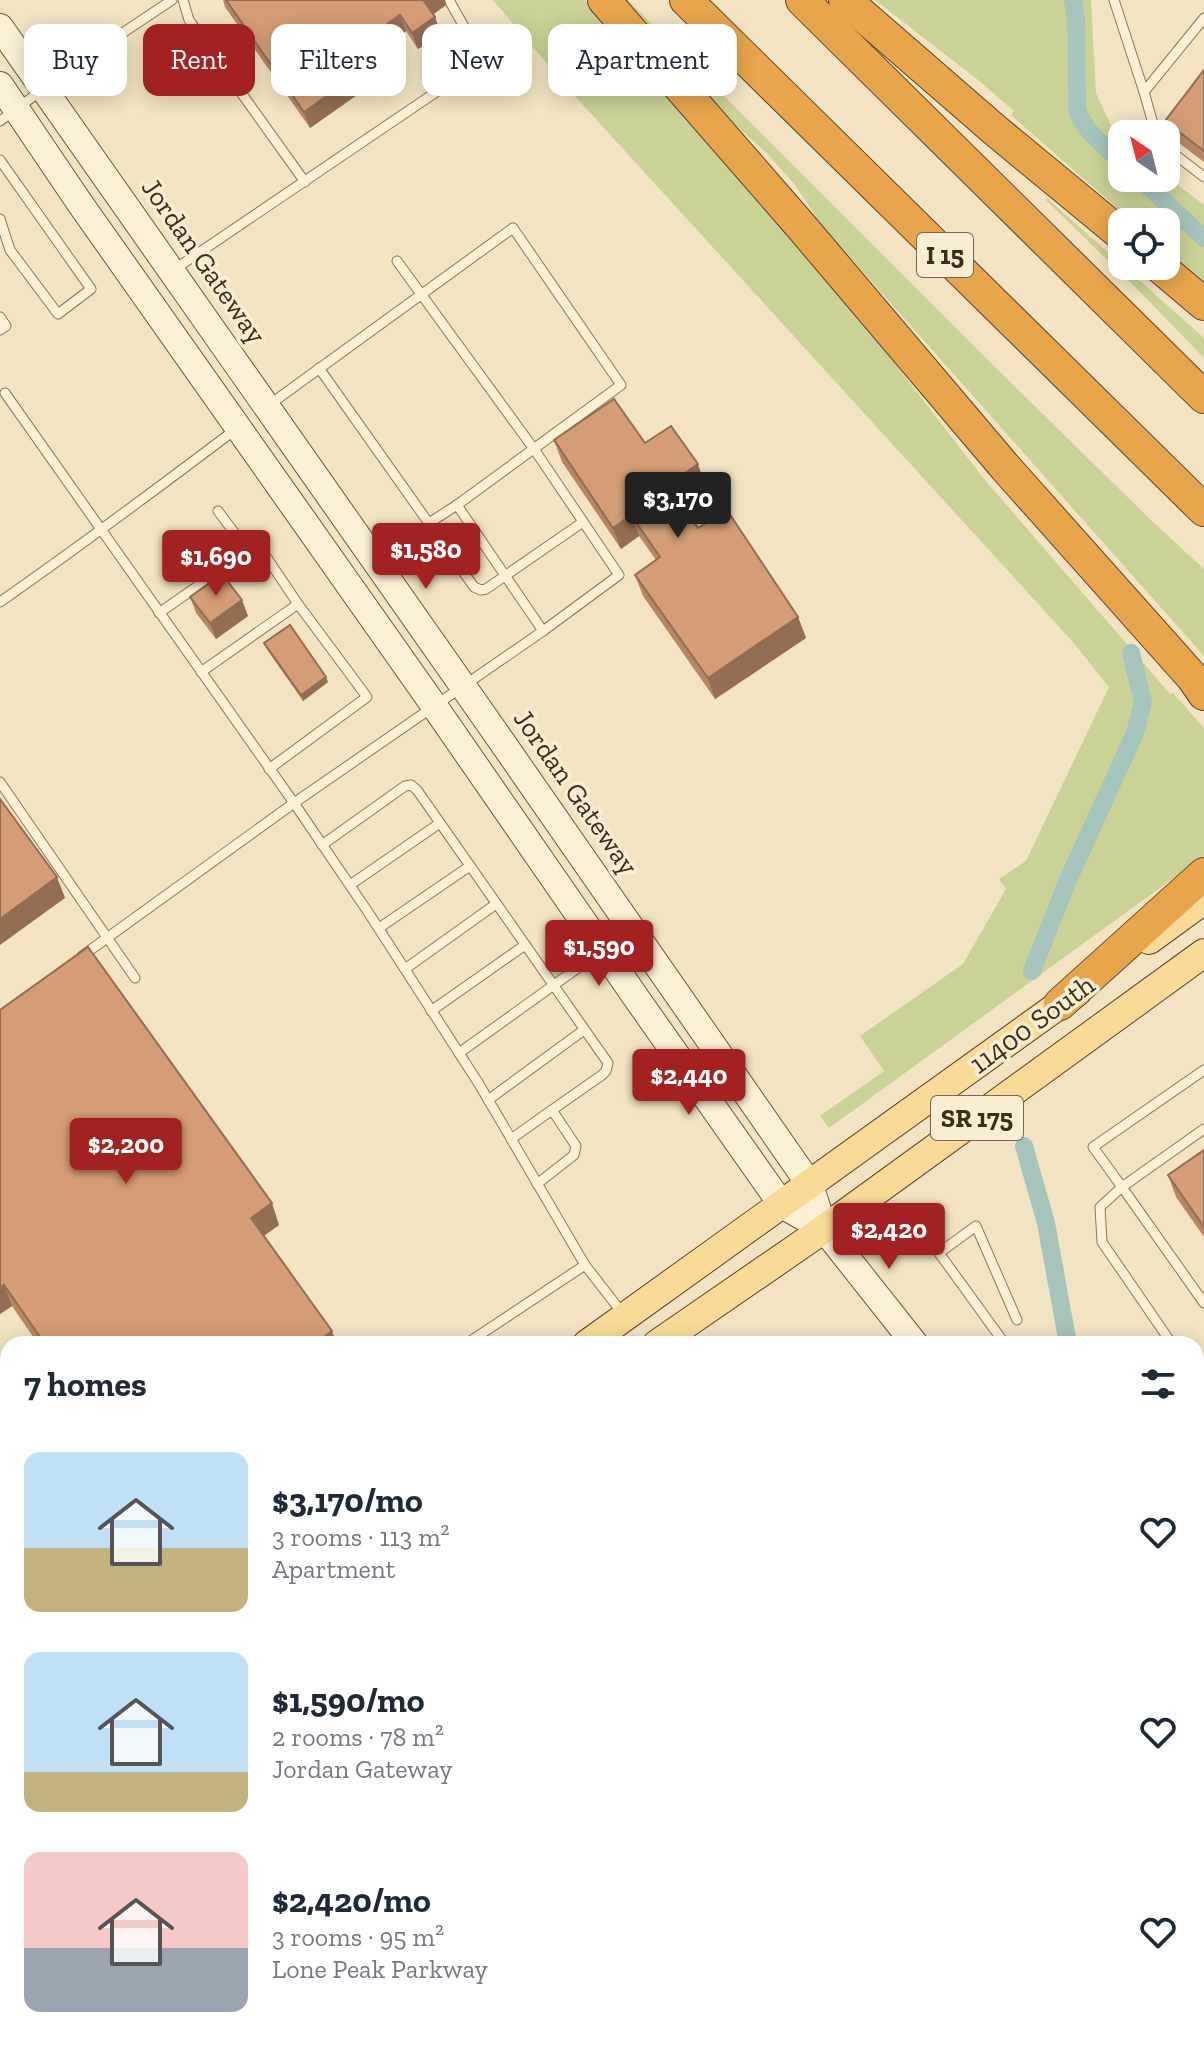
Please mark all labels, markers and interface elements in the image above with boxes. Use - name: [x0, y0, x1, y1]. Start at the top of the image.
- chip: Buy: [24, 24, 127, 96]
- chip: Rent: [143, 24, 255, 96]
- chip: Filters: [271, 24, 406, 96]
- chip: New: [422, 24, 532, 96]
- chip: Apartment: [548, 24, 737, 96]
- north arrow: [1108, 120, 1180, 192]
- map controls: [1108, 120, 1180, 280]
- street label: Jordan Gateway: [135, 172, 274, 351]
- button: locate: [1108, 208, 1180, 280]
- road number: I 15: [917, 233, 973, 277]
- pin: $3,170: [613, 472, 743, 540]
- text: $3,170: [643, 482, 713, 514]
- pin: $1,580: [361, 523, 491, 591]
- pin: $1,690: [151, 530, 281, 598]
- text: $1,580: [390, 533, 462, 565]
- text: $1,690: [180, 540, 252, 572]
- street label: Jordan Gateway: [507, 703, 646, 882]
- pin: $1,590: [534, 920, 664, 988]
- text: $1,590: [563, 930, 635, 962]
- street label: 11400 South: [963, 967, 1101, 1080]
- pin: $2,440: [624, 1049, 754, 1117]
- text: $2,440: [650, 1059, 728, 1091]
- road number: SR 175: [931, 1096, 1023, 1140]
- pin: $2,200: [61, 1118, 191, 1186]
- text: $2,200: [88, 1128, 164, 1160]
- pin: $2,420: [824, 1203, 954, 1271]
- text: $2,420: [851, 1213, 927, 1245]
- icon: filters: [1136, 1362, 1180, 1406]
- text: 7 homes: [24, 1364, 147, 1405]
- text: $3,170/mo: [272, 1480, 423, 1521]
- icon: home: [88, 1484, 184, 1580]
- icon: heart: [1136, 1510, 1180, 1554]
- text: 3 rooms · 113 m²: [272, 1521, 450, 1553]
- text: Apartment: [272, 1553, 395, 1585]
- text: $1,590/mo: [272, 1680, 425, 1721]
- icon: home: [88, 1684, 184, 1780]
- icon: heart: [1136, 1710, 1180, 1754]
- text: 2 rooms · 78 m²: [272, 1721, 444, 1753]
- text: Jordan Gateway: [272, 1753, 452, 1785]
- text: $2,420/mo: [272, 1880, 431, 1921]
- icon: home: [88, 1884, 184, 1980]
- icon: heart: [1136, 1910, 1180, 1954]
- text: 3 rooms · 95 m²: [272, 1921, 444, 1953]
- text: Lone Peak Parkway: [272, 1953, 488, 1985]

